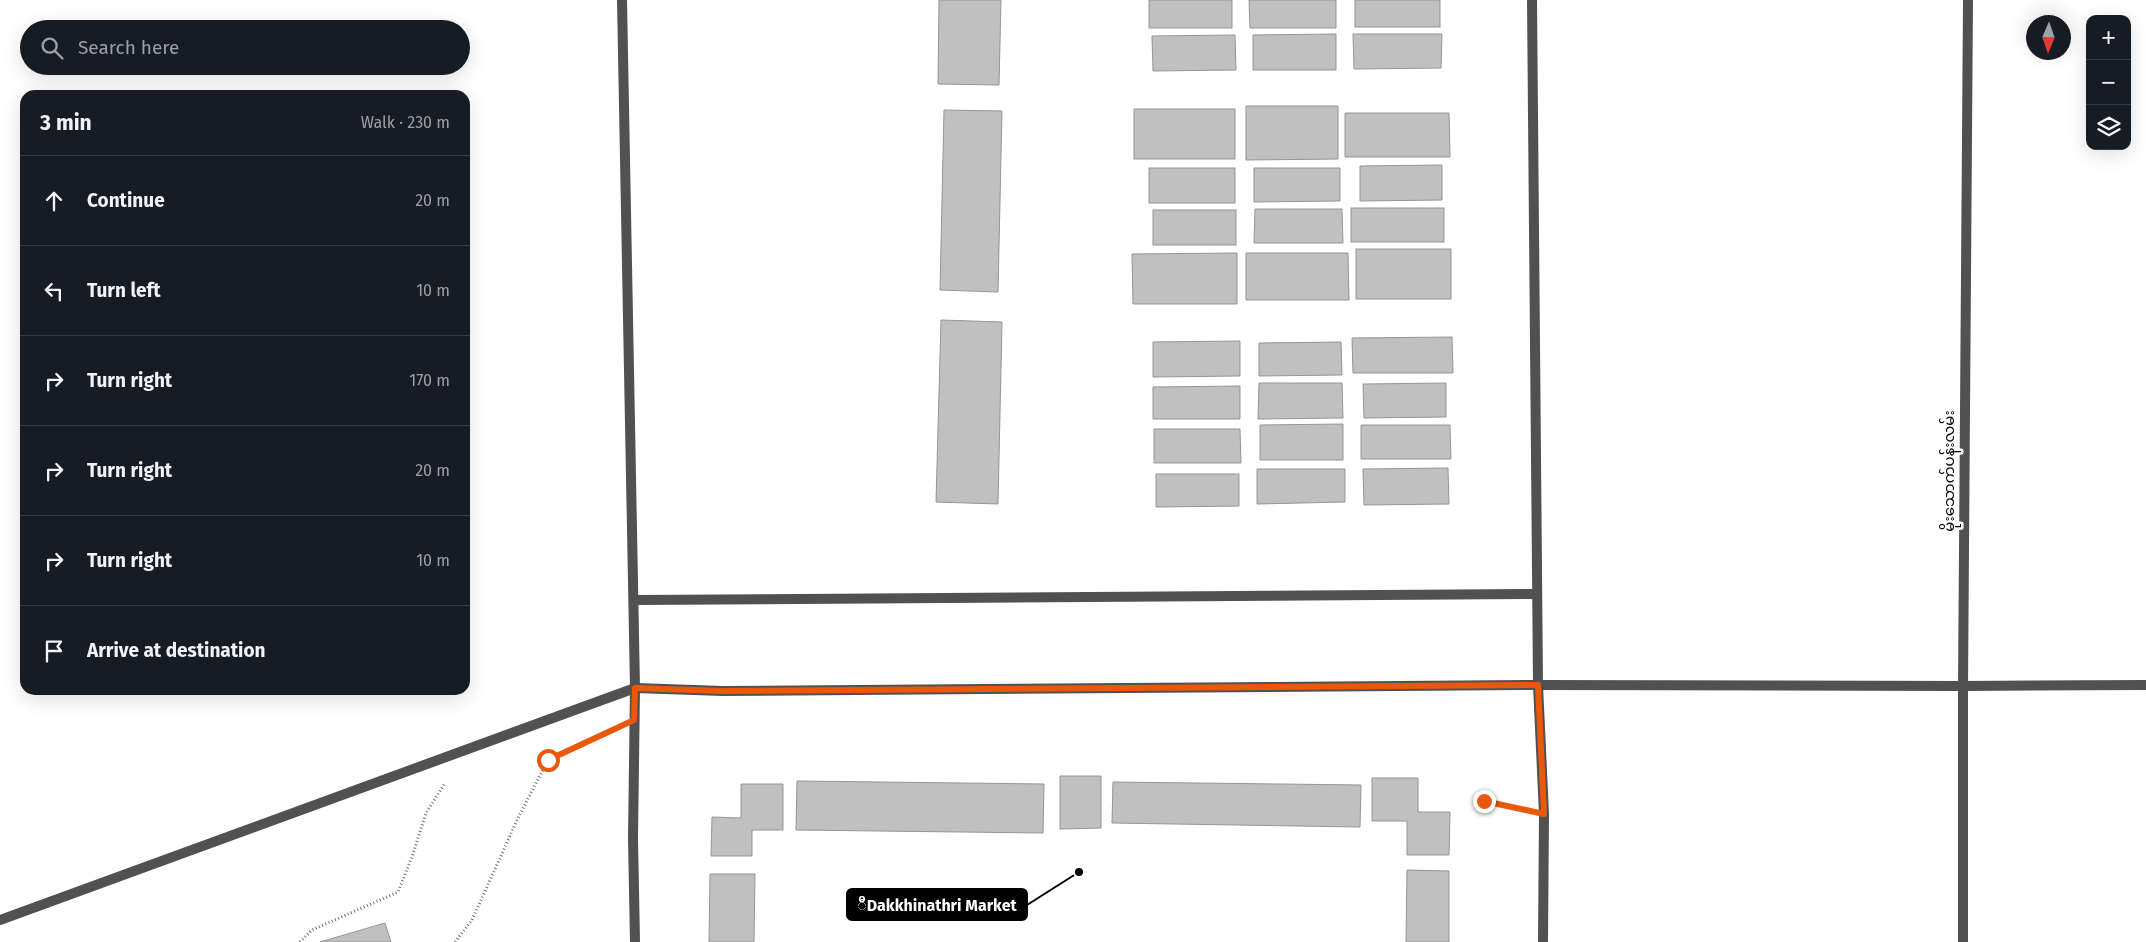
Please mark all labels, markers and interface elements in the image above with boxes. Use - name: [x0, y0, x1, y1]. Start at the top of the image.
- north arrow: [2026, 15, 2071, 60]
- map controls: [2086, 15, 2131, 150]
- button: +: [2086, 15, 2131, 60]
- search box: [20, 20, 470, 75]
- icon: search: [38, 34, 66, 62]
- text: Search here: [78, 36, 179, 59]
- button: −: [2086, 60, 2131, 105]
- button: layers: [2086, 105, 2131, 150]
- text: 3 min: [40, 110, 92, 136]
- text: Walk · 230 m: [361, 113, 450, 132]
- icon: ahead: [40, 187, 68, 215]
- text: Continue: [87, 189, 165, 212]
- text: 20 m: [415, 191, 450, 210]
- icon: left: [40, 277, 68, 305]
- text: Turn left: [87, 279, 161, 302]
- text: 10 m: [416, 281, 450, 300]
- icon: right: [40, 367, 68, 395]
- text: Turn right: [87, 369, 172, 392]
- text: 170 m: [409, 371, 450, 390]
- street label: မိုးသောက်ပန်းလမ်း: [1939, 410, 1961, 532]
- icon: right: [40, 457, 68, 485]
- text: Turn right: [87, 459, 172, 482]
- text: 20 m: [415, 461, 450, 480]
- icon: right: [40, 547, 68, 575]
- text: Turn right: [87, 549, 172, 572]
- text: 10 m: [416, 551, 450, 570]
- icon: arrive: [40, 637, 68, 665]
- text: Arrive at destination: [87, 639, 266, 662]
- route start: [537, 749, 560, 772]
- route end: [1473, 790, 1496, 813]
- callout: ီDakkhinathri Market: [847, 889, 1027, 920]
- text: ီDakkhinathri Market: [857, 895, 1018, 915]

